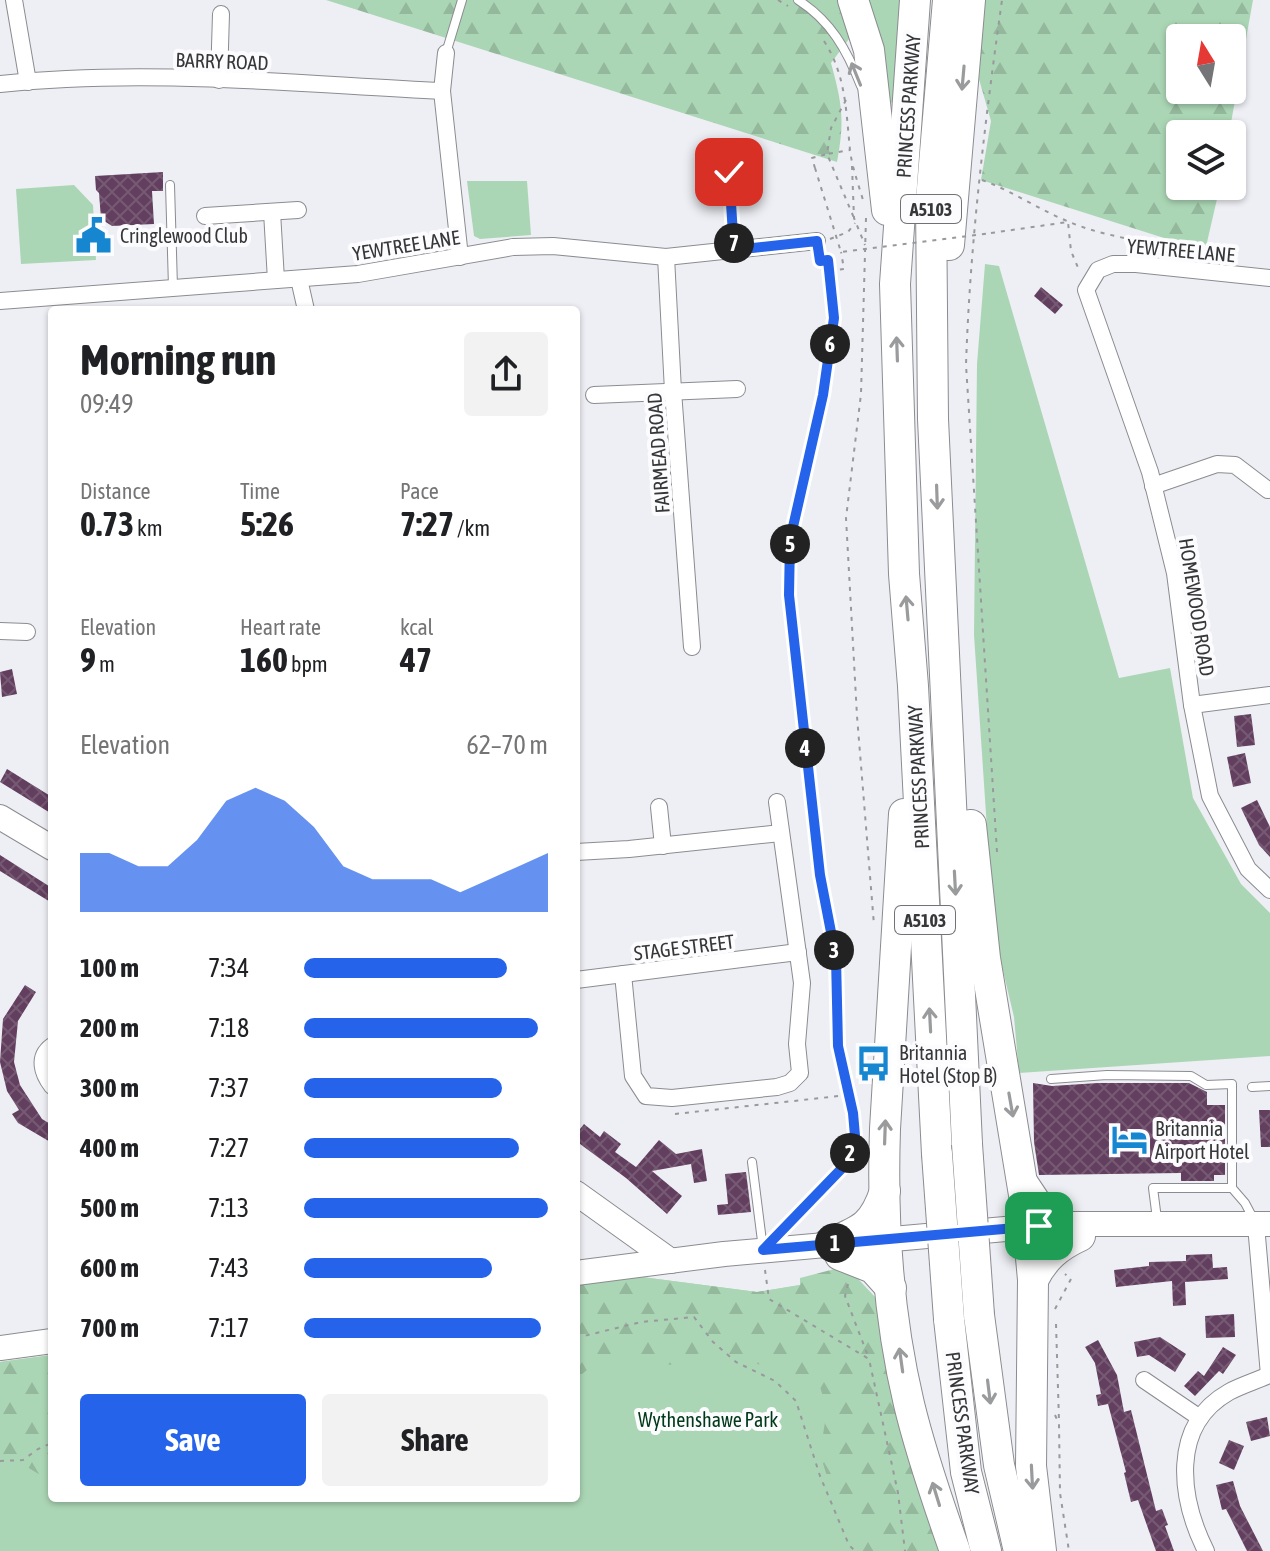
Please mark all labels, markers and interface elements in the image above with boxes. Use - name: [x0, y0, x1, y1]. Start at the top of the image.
- north arrow: [1166, 24, 1246, 104]
- map controls: [1166, 24, 1246, 200]
- street label: PRINCESS PARKWAY: [891, 33, 925, 179]
- street label: BARRY ROAD: [175, 48, 269, 74]
- one-way arrow: [847, 62, 862, 87]
- one-way arrow: [956, 64, 971, 91]
- button: layers: [1166, 120, 1246, 200]
- pin: [695, 138, 763, 206]
- icon: check: [707, 150, 751, 194]
- road number: A5103: [901, 195, 961, 223]
- public building icon: Cringlewood Club: [75, 216, 113, 254]
- pin: 7: [714, 223, 754, 263]
- place label: Cringlewood Club: [120, 224, 248, 247]
- street label: YEWTREE LANE: [351, 225, 462, 265]
- text: 7: [729, 230, 739, 256]
- street label: YEWTREE LANE: [1126, 234, 1236, 266]
- pin: 6: [810, 324, 850, 364]
- text: 6: [825, 331, 835, 357]
- button: share: [464, 332, 548, 416]
- text: Morning run: [80, 334, 276, 384]
- one-way arrow: [890, 336, 905, 363]
- text: 09:49: [80, 389, 134, 419]
- street label: FAIRMEAD ROAD: [642, 392, 674, 514]
- text: Distance: [80, 478, 151, 504]
- text: Time: [240, 478, 280, 504]
- text: Pace: [400, 478, 439, 504]
- one-way arrow: [929, 483, 944, 510]
- text: 0.73: [80, 504, 134, 543]
- text: 5:26: [240, 504, 294, 543]
- text: 7:27: [400, 504, 454, 543]
- text: km: [134, 515, 163, 541]
- text: /km: [454, 515, 490, 541]
- pin: 5: [770, 524, 810, 564]
- text: 5: [785, 531, 795, 557]
- street label: HOMEWOOD ROAD: [1175, 536, 1219, 678]
- one-way arrow: [899, 595, 914, 622]
- text: Elevation: [80, 614, 156, 640]
- text: Heart rate: [240, 614, 321, 640]
- text: kcal: [400, 614, 433, 640]
- text: 9: [80, 640, 96, 679]
- text: 160: [240, 640, 288, 679]
- text: 47: [400, 640, 432, 679]
- text: m: [96, 651, 115, 677]
- text: bpm: [288, 651, 328, 677]
- street label: PRINCESS PARKWAY: [903, 704, 933, 850]
- pin: 4: [785, 728, 825, 768]
- text: Elevation: [80, 730, 170, 760]
- text: 62–70 m: [466, 730, 548, 760]
- text: 4: [800, 735, 810, 761]
- one-way arrow: [948, 869, 963, 896]
- road number: A5103: [895, 906, 955, 934]
- street label: STAGE STREET: [632, 929, 736, 965]
- pin: 3: [814, 930, 854, 970]
- text: 3: [829, 937, 839, 963]
- text: 100 m: [80, 953, 139, 983]
- text: 7:34: [208, 953, 249, 983]
- one-way arrow: [922, 1007, 937, 1034]
- text: 200 m: [80, 1013, 139, 1043]
- text: 7:18: [208, 1013, 249, 1043]
- place label: Britannia Hotel (Stop B): [899, 1041, 997, 1087]
- bus stop icon: Britannia Hotel (Stop B): [854, 1044, 892, 1082]
- text: 300 m: [80, 1073, 139, 1103]
- text: 7:37: [208, 1073, 249, 1103]
- one-way arrow: [1004, 1092, 1019, 1117]
- place label: Britannia Airport Hotel: [1155, 1117, 1250, 1163]
- one-way arrow: [877, 1119, 892, 1146]
- hotel icon: Britannia Airport Hotel: [1110, 1120, 1148, 1158]
- text: 400 m: [80, 1133, 139, 1163]
- text: 7:27: [208, 1133, 249, 1163]
- pin: 2: [830, 1133, 870, 1173]
- text: 2: [845, 1140, 855, 1166]
- pin: [1005, 1192, 1073, 1260]
- text: 500 m: [80, 1193, 139, 1223]
- text: 7:13: [208, 1193, 249, 1223]
- icon: arrive: [1017, 1204, 1061, 1248]
- pin: 1: [815, 1223, 855, 1263]
- text: 1: [830, 1230, 840, 1256]
- text: 600 m: [80, 1253, 139, 1283]
- text: 7:43: [208, 1253, 249, 1283]
- text: 700 m: [80, 1313, 139, 1343]
- text: 7:17: [208, 1313, 249, 1343]
- one-way arrow: [893, 1348, 908, 1374]
- street label: PRINCESS PARKWAY: [942, 1350, 984, 1496]
- one-way arrow: [982, 1378, 997, 1405]
- button: Save: [80, 1394, 306, 1486]
- button: Share: [322, 1394, 548, 1486]
- park label: Wythenshawe Park: [638, 1408, 778, 1431]
- one-way arrow: [1025, 1463, 1040, 1490]
- one-way arrow: [928, 1481, 943, 1506]

